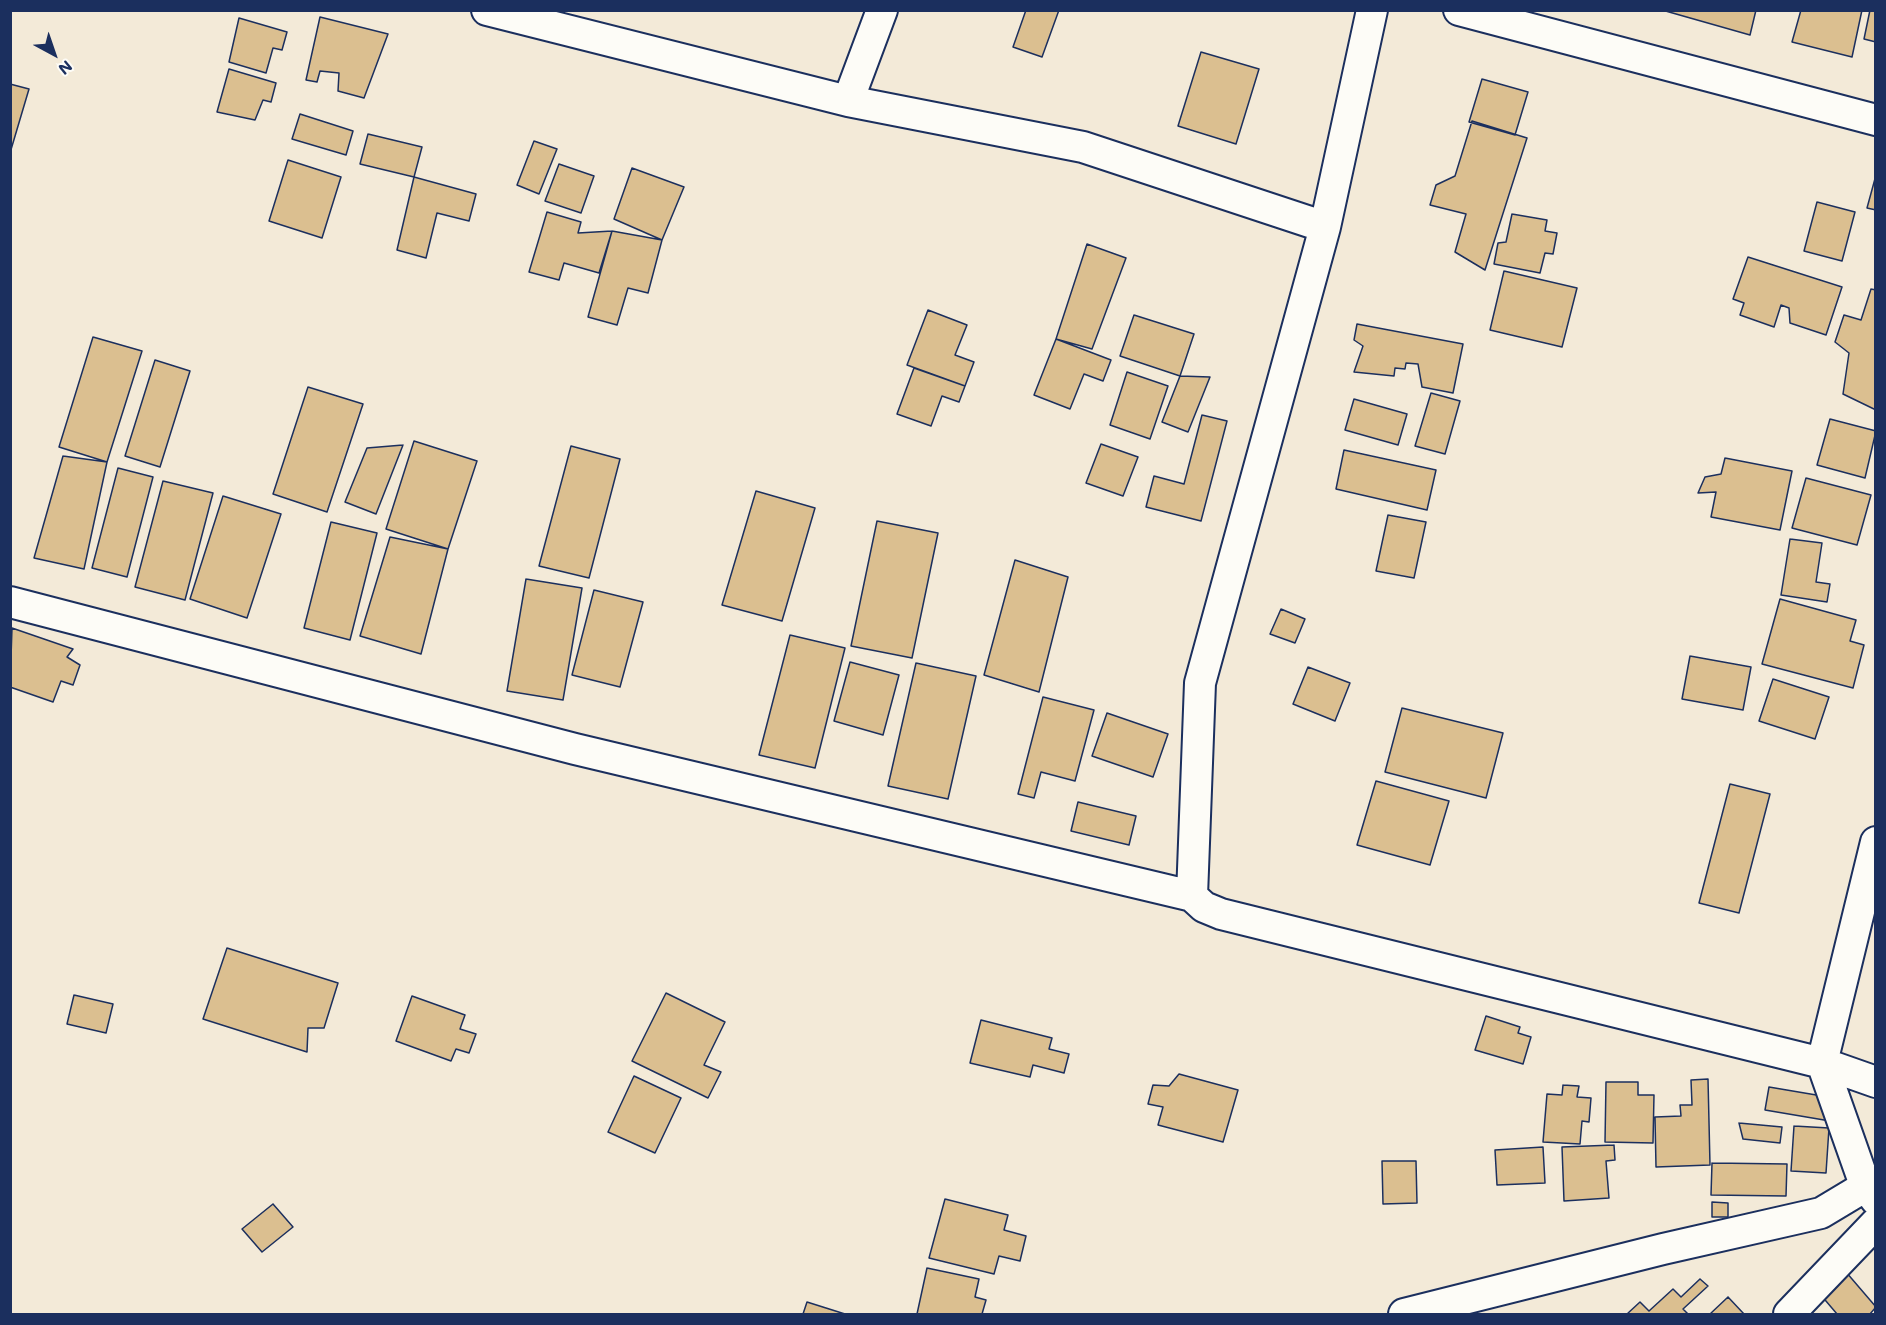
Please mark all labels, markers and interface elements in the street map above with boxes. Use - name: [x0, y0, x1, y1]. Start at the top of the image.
- north arrow: [24, 24, 84, 84]
- text: N: [54, 56, 77, 80]

